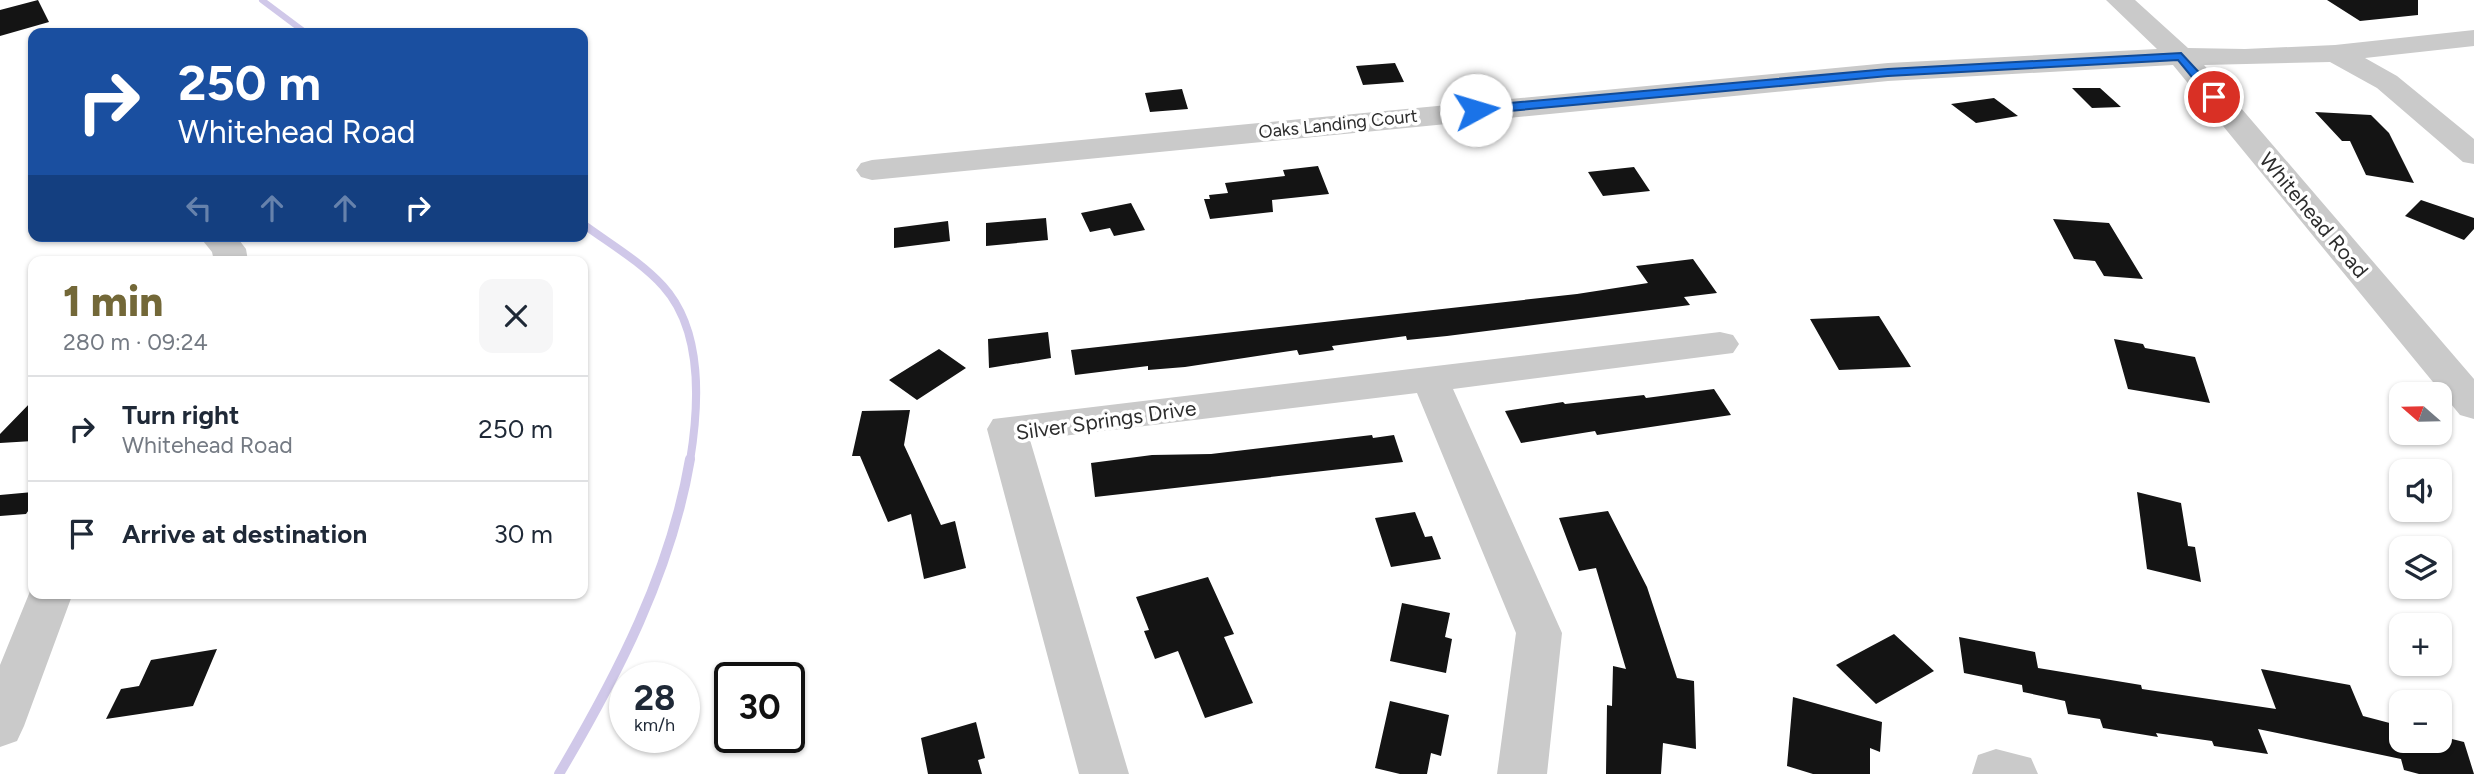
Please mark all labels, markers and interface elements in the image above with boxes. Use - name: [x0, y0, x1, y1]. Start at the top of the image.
- text: 250 m: [178, 53, 321, 112]
- icon: right: [63, 56, 154, 147]
- pin: [2184, 67, 2244, 127]
- position arrow: [1439, 73, 1513, 147]
- icon: arrive: [2195, 78, 2233, 116]
- street label: Oaks Landing Court: [1258, 105, 1419, 143]
- text: Whitehead Road: [178, 113, 415, 151]
- street label: Whitehead Road: [2254, 147, 2374, 283]
- icon: left: [180, 189, 218, 227]
- icon: ahead: [253, 189, 291, 227]
- icon: ahead: [326, 189, 364, 227]
- icon: right: [399, 189, 437, 227]
- text: 1 min: [63, 276, 163, 327]
- button: close: [479, 279, 553, 353]
- text: 280 m · 09:24: [63, 328, 208, 356]
- north arrow: [2389, 382, 2452, 444]
- map controls: [2389, 382, 2452, 753]
- street label: Silver Springs Drive: [1014, 395, 1198, 445]
- text: Turn right: [122, 399, 239, 431]
- icon: right: [63, 410, 101, 448]
- text: 250 m: [478, 413, 553, 445]
- text: Whitehead Road: [122, 431, 293, 459]
- button: sound: [2389, 459, 2452, 522]
- icon: arrive: [63, 515, 101, 553]
- text: Arrive at destination: [122, 518, 367, 550]
- text: 30 m: [494, 518, 553, 550]
- button: layers: [2389, 536, 2452, 599]
- button: +: [2389, 613, 2452, 676]
- speed limit sign: 30: [714, 662, 805, 753]
- text: 28: [634, 677, 675, 719]
- button: −: [2389, 690, 2452, 753]
- text: km/h: [634, 714, 675, 736]

